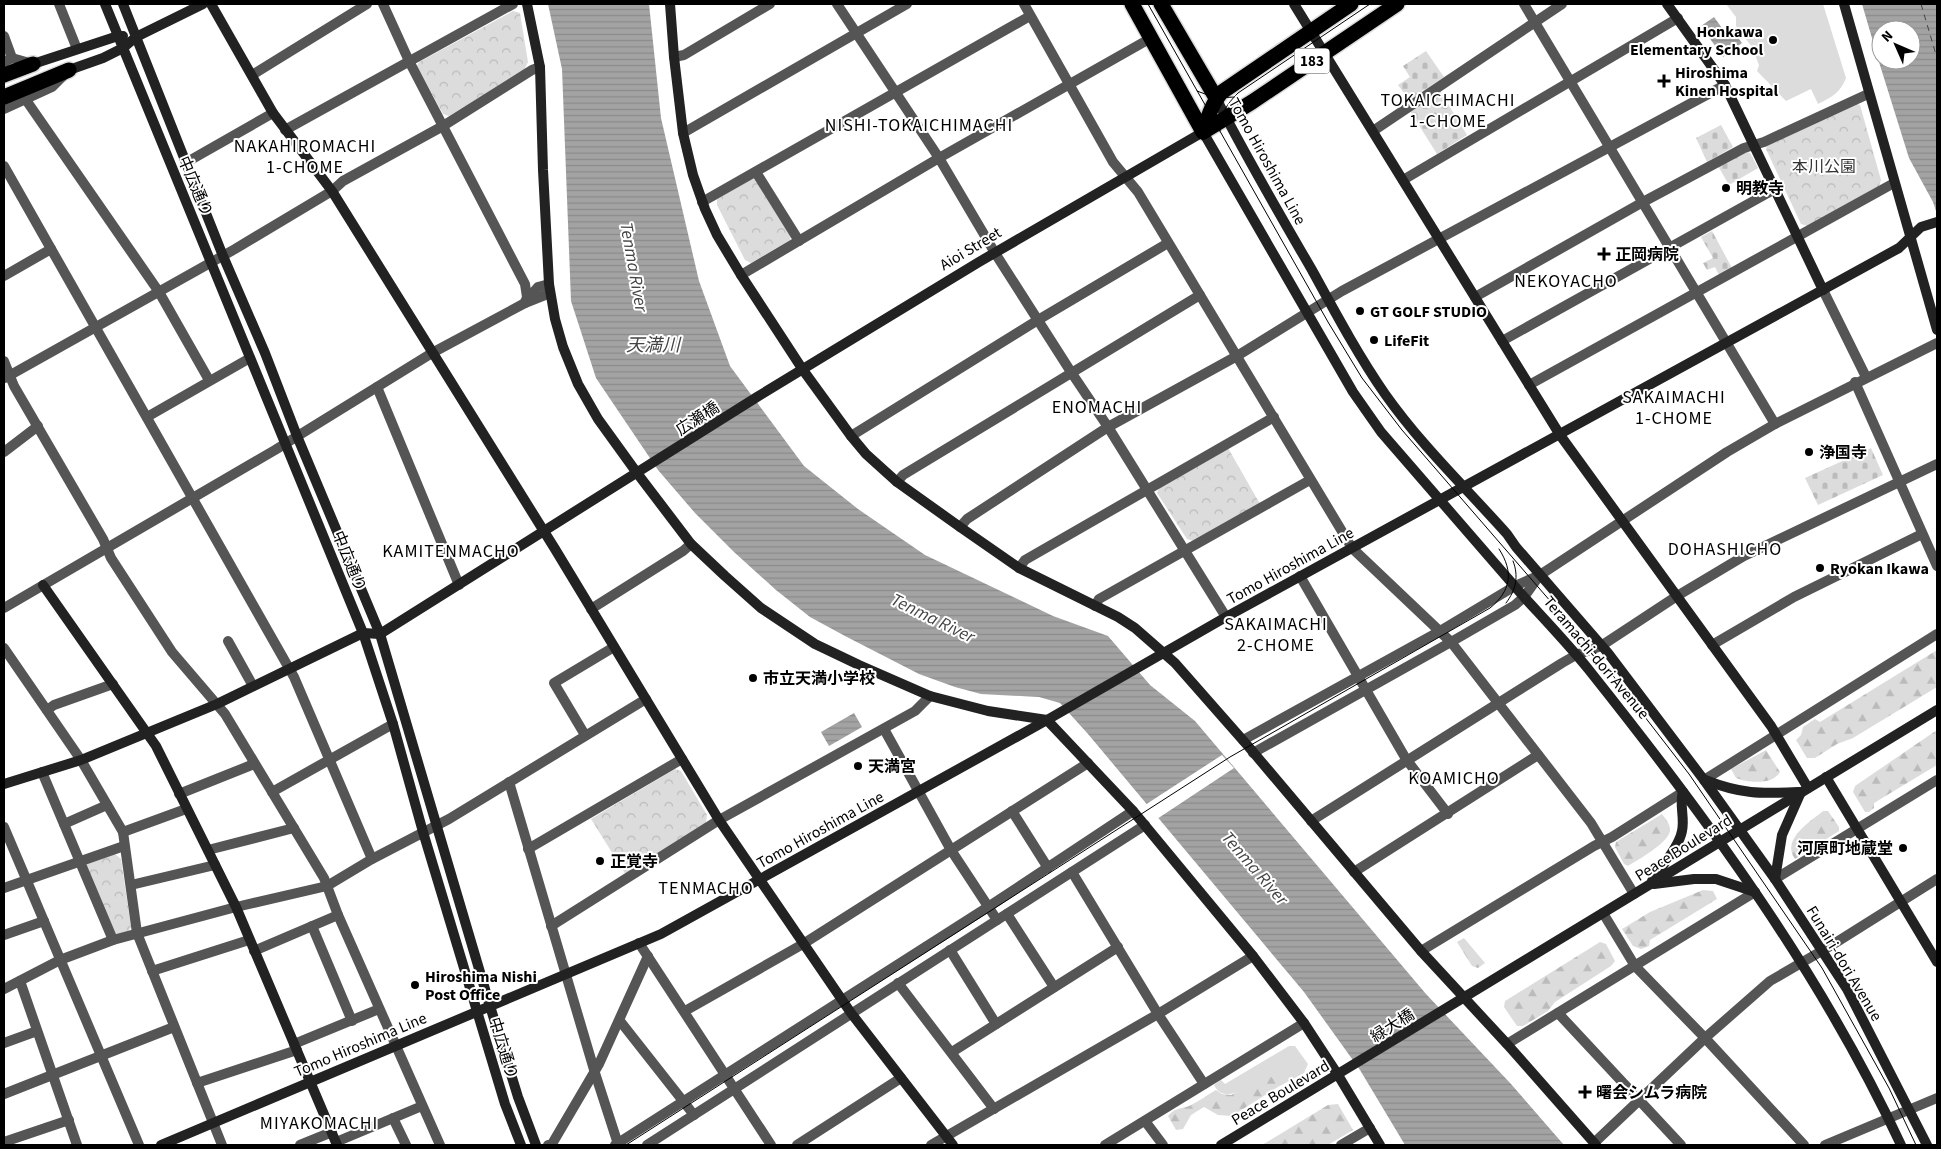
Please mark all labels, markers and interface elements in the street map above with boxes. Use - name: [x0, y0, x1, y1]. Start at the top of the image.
- north arrow: [1871, 20, 1921, 70]
- place label: Honkawa Elementary School: [1630, 21, 1763, 61]
- text: N: [1877, 26, 1898, 47]
- marker: Honkawa Elementary School: [1767, 34, 1779, 46]
- road number: 183: [1294, 48, 1330, 74]
- place label: Hiroshima Kinen Hospital: [1675, 62, 1779, 102]
- marker: Hiroshima Kinen Hospital: [1657, 74, 1671, 88]
- district label: TOKAICHIMACHI 1-CHOME: [1380, 88, 1516, 134]
- street label: Tomo Hiroshima Line: [1223, 94, 1311, 229]
- district label: NISHI-TOKAICHIMACHI: [825, 113, 1013, 138]
- district label: NAKAHIROMACHI 1-CHOME: [234, 134, 376, 180]
- street label: 中広通り: [172, 153, 218, 220]
- park label: 本川公園: [1792, 156, 1856, 178]
- place label: 明教寺: [1736, 178, 1784, 200]
- marker: 明教寺: [1720, 182, 1732, 194]
- water label: Tenma River: [613, 220, 654, 315]
- street label: Aioi Street: [935, 221, 1006, 276]
- place label: 正岡病院: [1615, 244, 1679, 266]
- marker: 正岡病院: [1597, 247, 1611, 261]
- district label: NEKOYACHO: [1514, 269, 1618, 294]
- place label: GT GOLF STUDIO: [1370, 301, 1487, 323]
- marker: GT GOLF STUDIO: [1354, 305, 1366, 317]
- place label: LifeFit: [1384, 330, 1429, 352]
- water label: 天満川: [626, 333, 682, 358]
- marker: LifeFit: [1368, 334, 1380, 346]
- district label: SAKAIMACHI 1-CHOME: [1622, 385, 1726, 431]
- district label: ENOMACHI: [1052, 395, 1142, 420]
- street label: 広瀬橋: [671, 397, 724, 441]
- place label: 浄国寺: [1819, 442, 1867, 464]
- marker: 浄国寺: [1803, 446, 1815, 458]
- street label: Tomo Hiroshima Line: [1223, 522, 1358, 610]
- street label: 中広通り: [327, 528, 371, 595]
- district label: DOHASHICHO: [1668, 537, 1782, 562]
- district label: KAMITENMACHO: [382, 539, 520, 564]
- place label: Ryokan Ikawa: [1830, 558, 1929, 580]
- marker: Ryokan Ikawa: [1814, 562, 1826, 574]
- water label: Tenma River: [887, 587, 980, 650]
- street label: Teramachi-dori Avenue: [1538, 591, 1654, 724]
- district label: SAKAIMACHI 2-CHOME: [1224, 612, 1328, 658]
- place label: 市立天満小学校: [763, 668, 875, 690]
- marker: 市立天満小学校: [747, 672, 759, 684]
- place label: 天満宮: [868, 756, 916, 778]
- marker: 天満宮: [852, 760, 864, 772]
- district label: KOAMICHO: [1408, 766, 1500, 791]
- street label: Tomo Hiroshima Line: [753, 786, 888, 874]
- street label: Peace Boulevard: [1631, 809, 1736, 887]
- water label: Tenma River: [1215, 826, 1294, 911]
- place label: 河原町地蔵堂: [1797, 838, 1893, 860]
- marker: 河原町地蔵堂: [1897, 842, 1909, 854]
- place label: 正覚寺: [610, 851, 658, 873]
- marker: 正覚寺: [594, 855, 606, 867]
- district label: TENMACHO: [658, 876, 754, 901]
- street label: Funairi-dori Avenue: [1801, 902, 1887, 1025]
- place label: Hiroshima Nishi Post Office: [425, 966, 537, 1006]
- marker: Hiroshima Nishi Post Office: [409, 979, 421, 991]
- street label: 緑大橋: [1366, 1004, 1419, 1048]
- street label: Tomo Hiroshima Line: [291, 1007, 430, 1083]
- street label: 中広通り: [483, 1014, 523, 1082]
- street label: Peace Boulevard: [1227, 1055, 1334, 1131]
- place label: 曙会シムラ病院: [1596, 1082, 1707, 1104]
- marker: 曙会シムラ病院: [1578, 1085, 1592, 1099]
- district label: MIYAKOMACHI: [260, 1111, 378, 1136]

